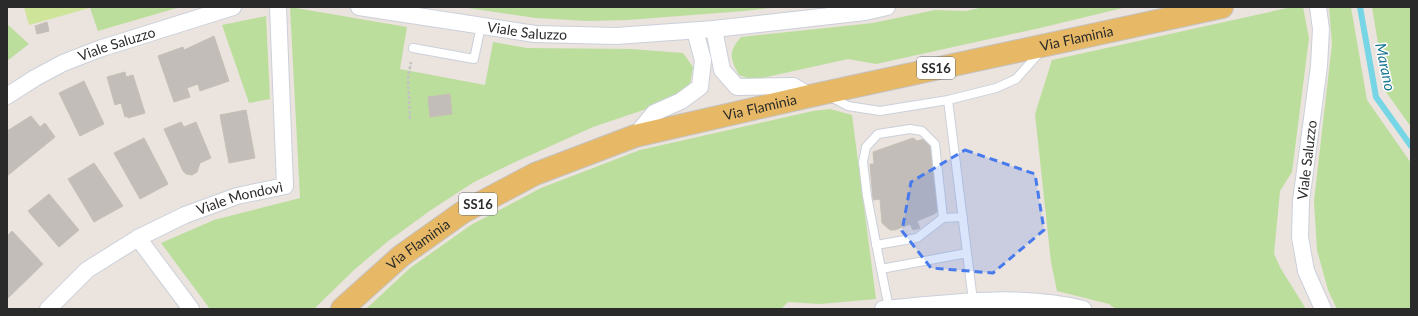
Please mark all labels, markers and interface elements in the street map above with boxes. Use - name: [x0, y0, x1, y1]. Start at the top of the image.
- street label: Viale Saluzzo: [486, 18, 567, 43]
- street label: Via Flaminia: [1038, 22, 1115, 54]
- street label: Viale Saluzzo: [75, 23, 157, 64]
- water label: Marano: [1372, 41, 1400, 93]
- road number: SS16: [917, 57, 955, 79]
- street label: Via Flaminia: [722, 90, 798, 124]
- street label: Viale Saluzzo: [1293, 119, 1320, 201]
- street label: Viale Mondovì: [194, 178, 284, 218]
- road number: SS16: [459, 193, 497, 215]
- street label: Via Flaminia: [383, 215, 453, 273]

